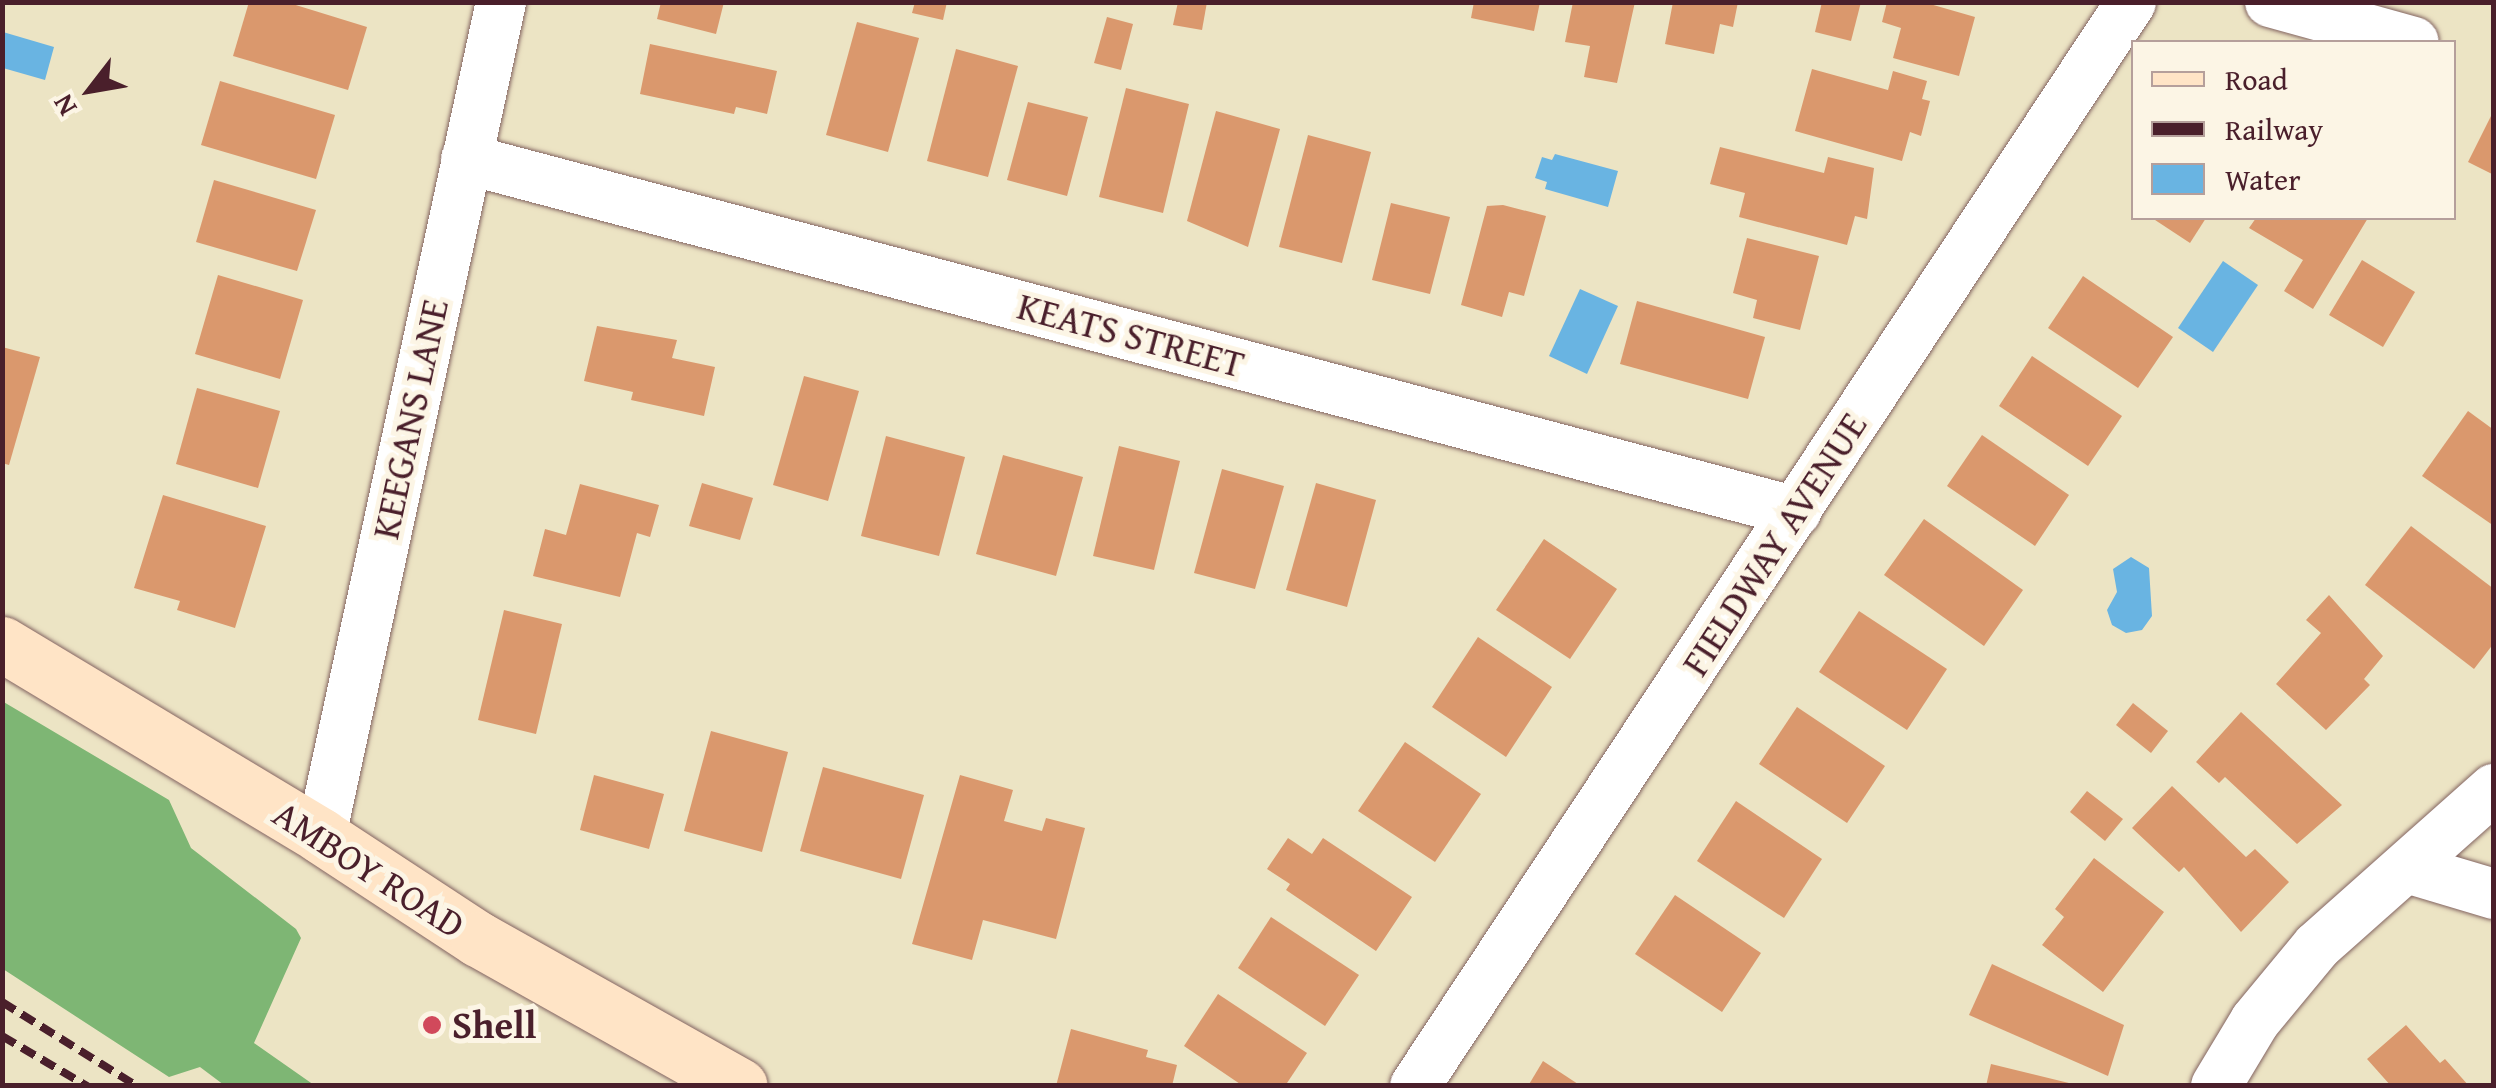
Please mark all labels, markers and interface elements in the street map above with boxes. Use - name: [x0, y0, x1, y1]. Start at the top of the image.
- north arrow: [40, 40, 140, 140]
- legend: [2131, 40, 2456, 220]
- text: Road: [2225, 57, 2288, 101]
- text: N: [41, 87, 86, 124]
- text: Railway: [2225, 107, 2323, 151]
- text: Water: [2225, 157, 2301, 201]
- street label: KEATS STREET: [1013, 283, 1249, 387]
- street label: KEEGANS LANE: [362, 295, 458, 543]
- street label: FIELDWAY AVENUE: [1672, 404, 1876, 684]
- street label: AMBOY ROAD: [265, 790, 473, 948]
- place label: Shell: [452, 1002, 537, 1048]
- marker: Shell: [421, 1014, 443, 1036]

